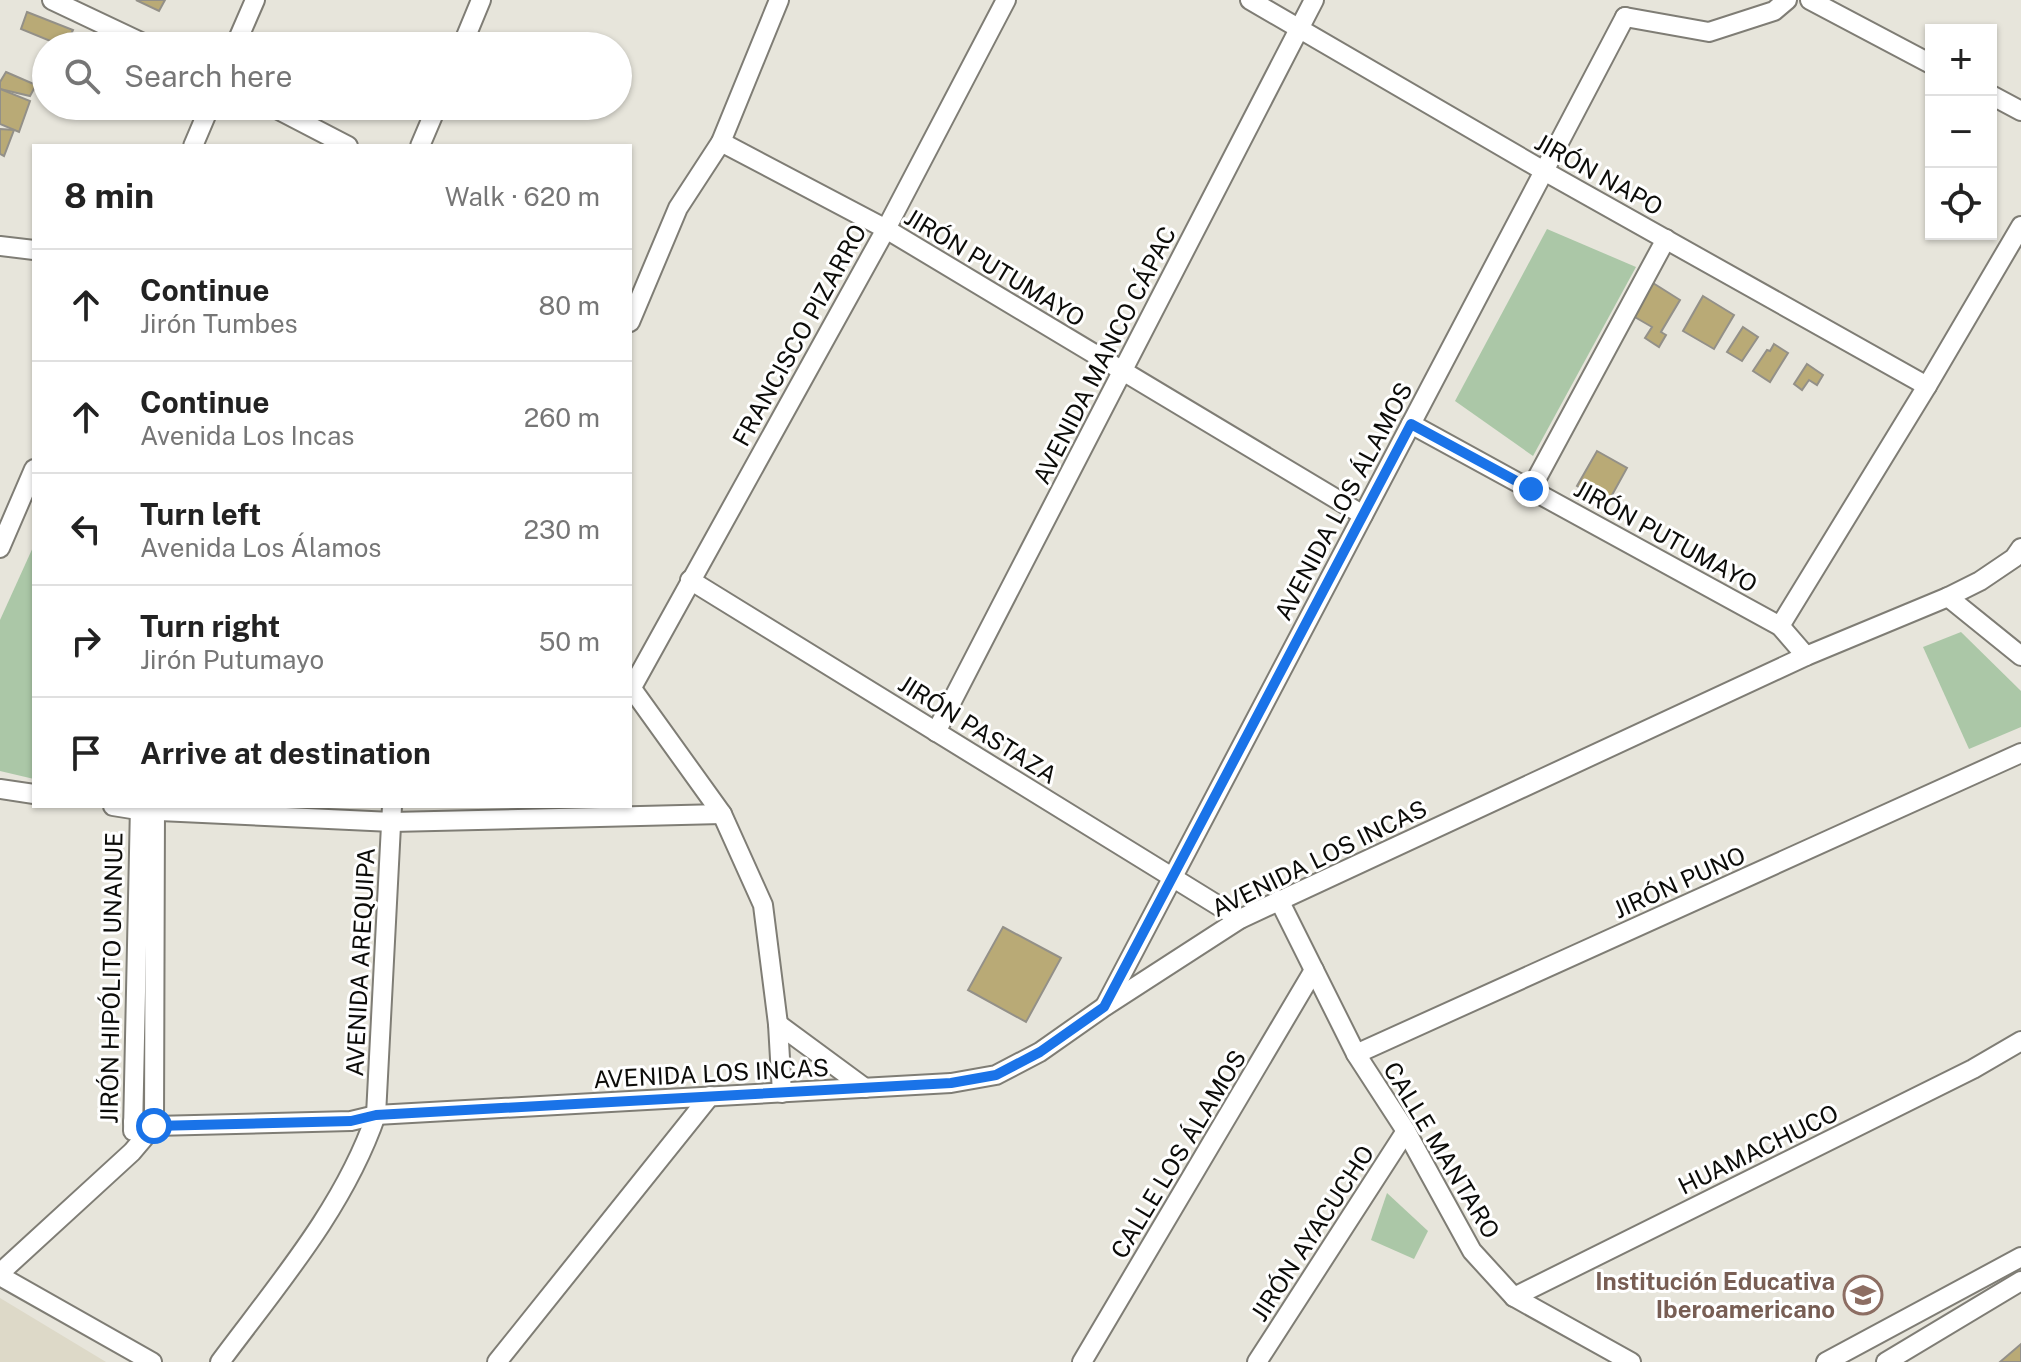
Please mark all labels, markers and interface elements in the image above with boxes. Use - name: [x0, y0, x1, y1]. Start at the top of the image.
- map controls: [1925, 24, 1997, 240]
- button: +: [1925, 24, 1997, 96]
- search box: [32, 32, 632, 120]
- icon: search: [60, 54, 104, 98]
- text: Search here: [124, 58, 292, 94]
- button: −: [1925, 96, 1997, 168]
- street label: JIRÓN NAPO: [1530, 127, 1668, 221]
- button: locate: [1925, 168, 1997, 240]
- text: 8 min: [64, 176, 154, 216]
- text: Walk · 620 m: [445, 181, 600, 212]
- street label: JIRÓN PUTUMAYO: [900, 202, 1090, 332]
- street label: FRANCISCO PIZARRO: [726, 219, 872, 451]
- street label: AVENIDA MANCO CÁPAC: [1027, 222, 1181, 488]
- text: Continue: [140, 272, 270, 308]
- icon: ahead: [64, 283, 108, 327]
- text: 80 m: [539, 290, 600, 321]
- text: Jirón Tumbes: [140, 308, 298, 339]
- street label: AVENIDA LOS ÁLAMOS: [1268, 377, 1418, 625]
- text: Continue: [140, 384, 270, 420]
- icon: ahead: [64, 395, 108, 439]
- text: 260 m: [524, 402, 600, 433]
- text: Avenida Los Incas: [140, 420, 354, 451]
- route end: [1513, 471, 1549, 507]
- street label: JIRÓN PUTUMAYO: [1570, 474, 1762, 598]
- text: Turn left: [140, 496, 261, 532]
- icon: left: [64, 507, 108, 551]
- text: 230 m: [524, 514, 600, 545]
- text: Avenida Los Álamos: [140, 532, 381, 563]
- text: Turn right: [140, 608, 280, 644]
- icon: right: [64, 619, 108, 663]
- text: 50 m: [539, 626, 600, 657]
- text: Jirón Putumayo: [140, 644, 324, 675]
- street label: JIRÓN PASTAZA: [894, 669, 1062, 789]
- icon: arrive: [64, 731, 108, 775]
- text: Arrive at destination: [140, 735, 431, 771]
- street label: AVENIDA LOS INCAS: [1207, 794, 1431, 922]
- street label: JIRÓN HIPÓLITO UNANUE: [94, 832, 128, 1124]
- street label: JIRÓN PUNO: [1609, 840, 1749, 924]
- street label: AVENIDA AREQUIPA: [340, 847, 380, 1077]
- street label: CALLE LOS ÁLAMOS: [1105, 1045, 1251, 1263]
- street label: AVENIDA LOS INCAS: [592, 1053, 830, 1093]
- street label: CALLE MANTARO: [1378, 1057, 1506, 1243]
- street label: HUAMACHUCO: [1673, 1098, 1843, 1200]
- route start: [136, 1108, 172, 1144]
- street label: JIRÓN AYACUCHO: [1245, 1140, 1379, 1326]
- place label: Institución Educativa Iberoamericano: [1595, 1267, 1835, 1323]
- school or university icon: Institución Educativa Iberoamericano: [1842, 1274, 1884, 1316]

